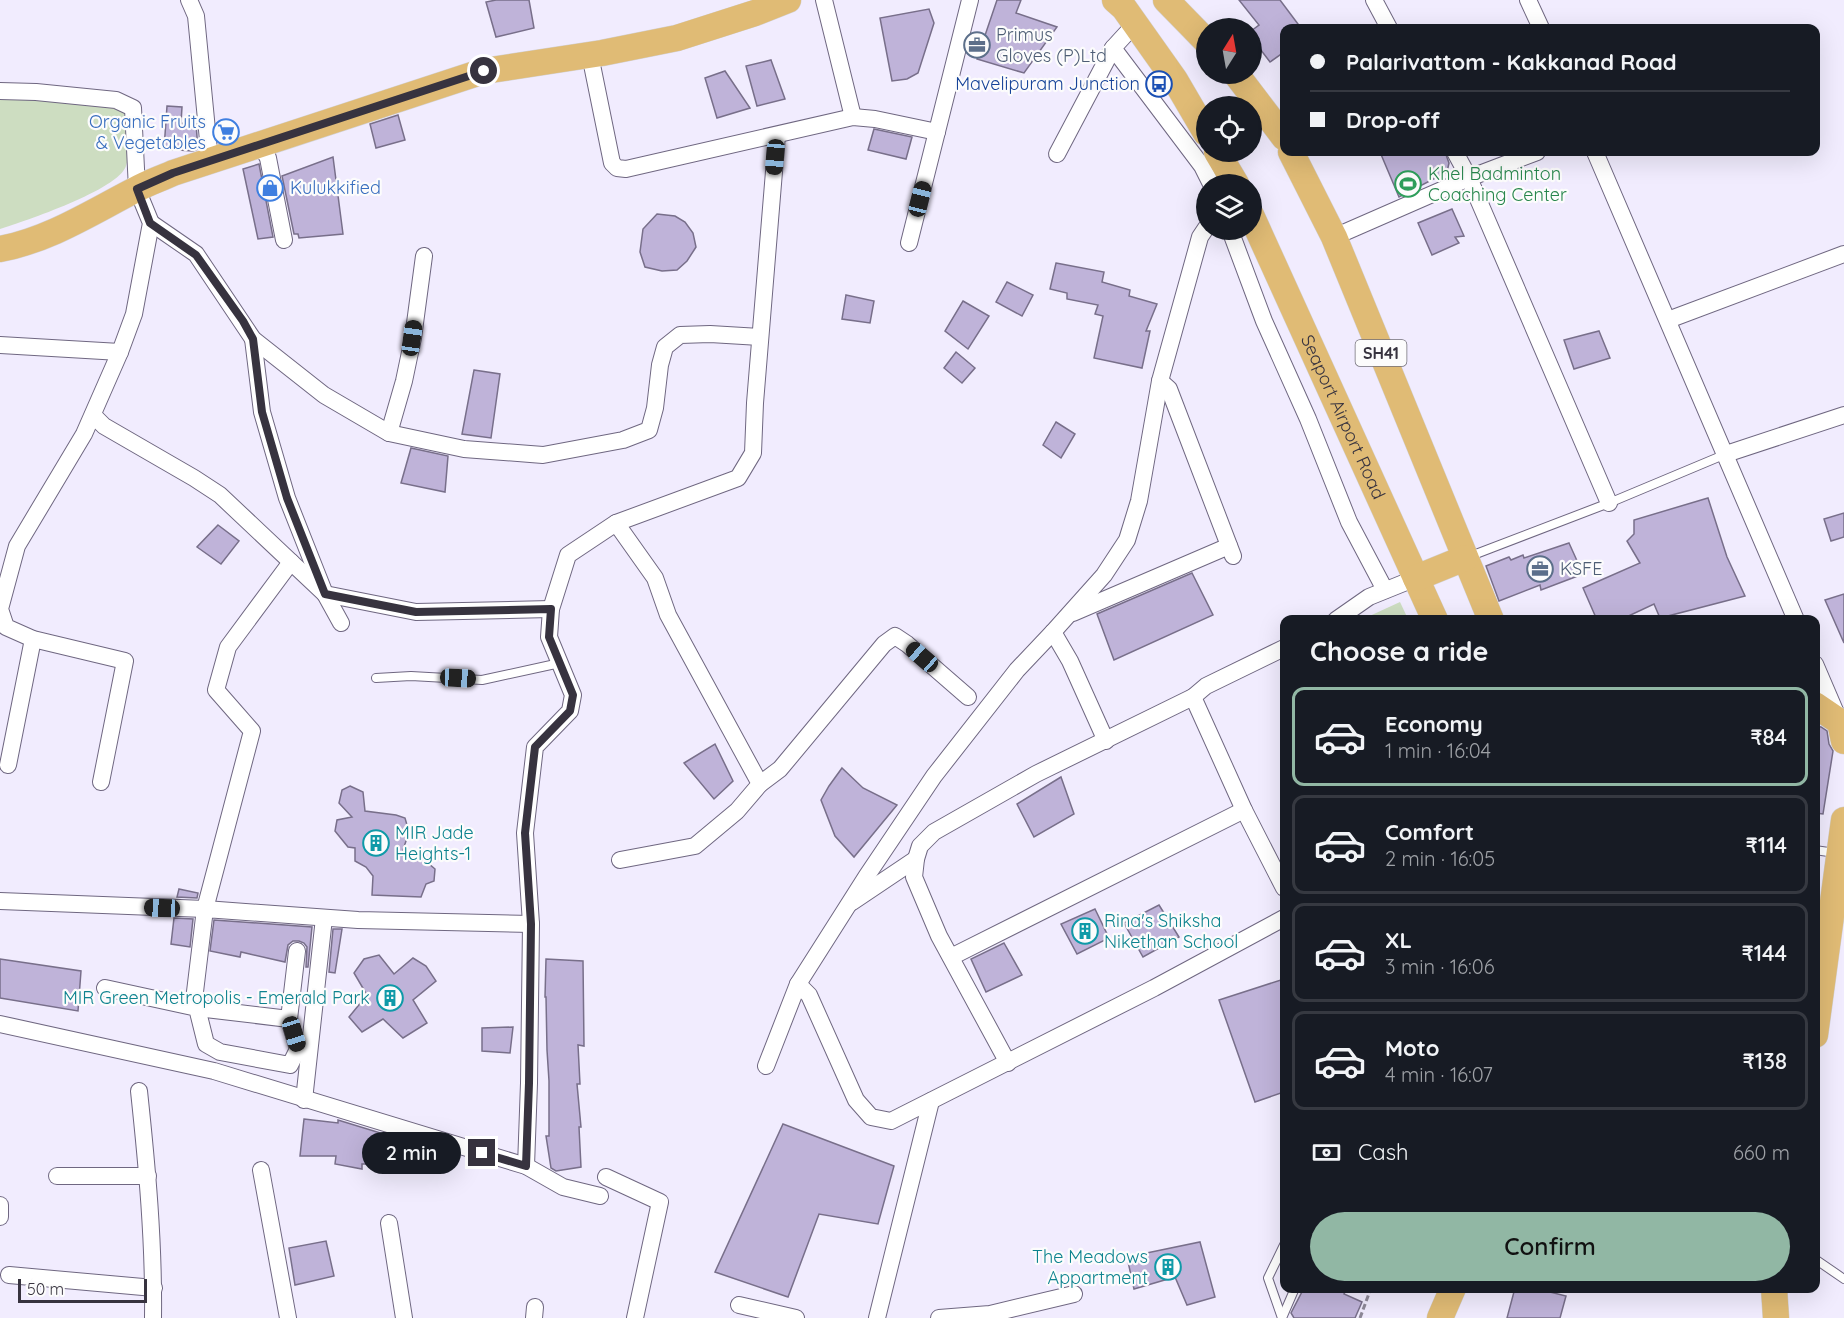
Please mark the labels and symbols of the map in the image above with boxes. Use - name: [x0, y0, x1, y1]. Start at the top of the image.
- north arrow: [1196, 18, 1262, 84]
- place label: Primus Gloves (P)Ltd: [996, 23, 1107, 67]
- office icon: Primus Gloves (P)Ltd: [962, 30, 992, 60]
- route start: [470, 57, 497, 84]
- bus stop icon: Mavelipuram Junction: [1144, 69, 1174, 99]
- place label: Mavelipuram Junction: [955, 72, 1140, 95]
- place label: Organic Fruits & Vegetables: [89, 110, 206, 154]
- supermarket icon: Organic Fruits & Vegetables: [211, 117, 241, 147]
- car: [764, 138, 786, 176]
- place label: Khel Badminton Coaching Center: [1428, 162, 1567, 206]
- sports icon: Khel Badminton Coaching Center: [1393, 169, 1423, 199]
- shop icon: Kulukkified: [255, 173, 285, 203]
- place label: Kulukkified: [290, 176, 381, 199]
- car: [907, 179, 933, 219]
- car: [401, 319, 423, 357]
- street label: Seaport Airport Road: [1296, 331, 1391, 503]
- road number: SH41: [1356, 340, 1406, 366]
- office icon: KSFE: [1525, 554, 1555, 584]
- place label: KSFE: [1560, 557, 1603, 580]
- car: [903, 638, 941, 676]
- car: [440, 668, 476, 688]
- place label: MIR Jade Heights-1: [395, 821, 474, 865]
- building icon: MIR Jade Heights-1: [361, 828, 391, 858]
- car: [144, 898, 180, 918]
- place label: Rina's Shiksha Nikethan School: [1104, 909, 1238, 953]
- building icon: Rina's Shiksha Nikethan School: [1070, 916, 1100, 946]
- building icon: MIR Green Metropolis - Emerald Park: [375, 983, 405, 1013]
- place label: MIR Green Metropolis - Emerald Park: [63, 986, 370, 1009]
- car: [280, 1014, 308, 1054]
- callout: 2 min: [362, 1132, 461, 1174]
- route end: [468, 1139, 495, 1166]
- place label: The Meadows Appartment: [1032, 1245, 1148, 1289]
- building icon: The Meadows Appartment: [1153, 1252, 1183, 1282]
- scale bar: [18, 1276, 147, 1304]

